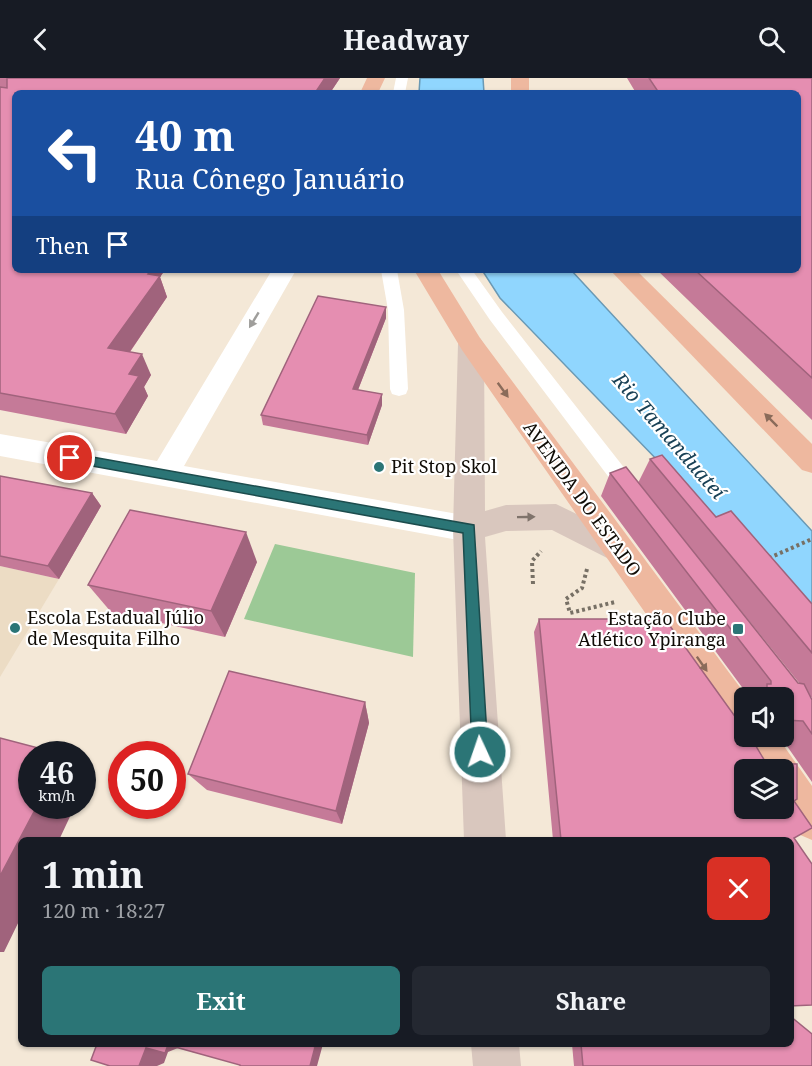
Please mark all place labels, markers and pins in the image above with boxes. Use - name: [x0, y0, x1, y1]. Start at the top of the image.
- pin: [44, 432, 95, 483]
- place label: Pit Stop Skol: [391, 454, 497, 478]
- marker: Pit Stop Skol: [372, 460, 386, 474]
- place label: Escola Estadual Júlio de Mesquita Filho: [27, 605, 204, 650]
- place label: Estação Clube Atlético Ypiranga: [578, 606, 726, 651]
- marker: Escola Estadual Júlio de Mesquita Filho: [8, 621, 22, 635]
- marker: Estação Clube Atlético Ypiranga: [731, 622, 745, 636]

